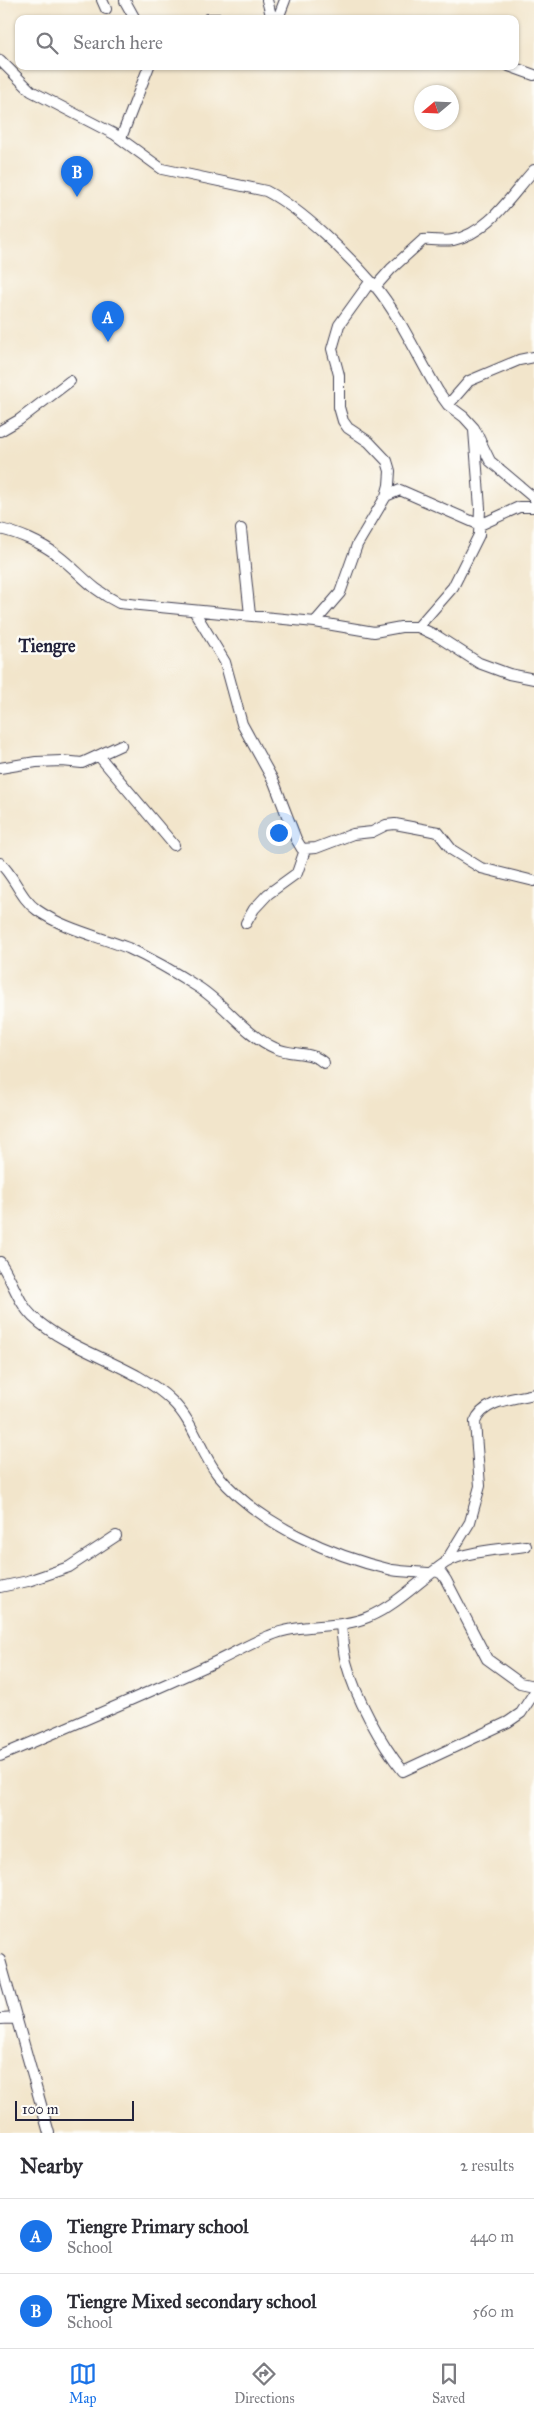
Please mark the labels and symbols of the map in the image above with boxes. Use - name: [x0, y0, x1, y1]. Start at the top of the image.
- north arrow: [414, 85, 459, 130]
- pin: B: [61, 156, 93, 197]
- pin: A: [92, 301, 124, 342]
- district label: Tiengre: [18, 635, 76, 658]
- your location: [266, 820, 292, 846]
- scale bar: [15, 2098, 134, 2121]

